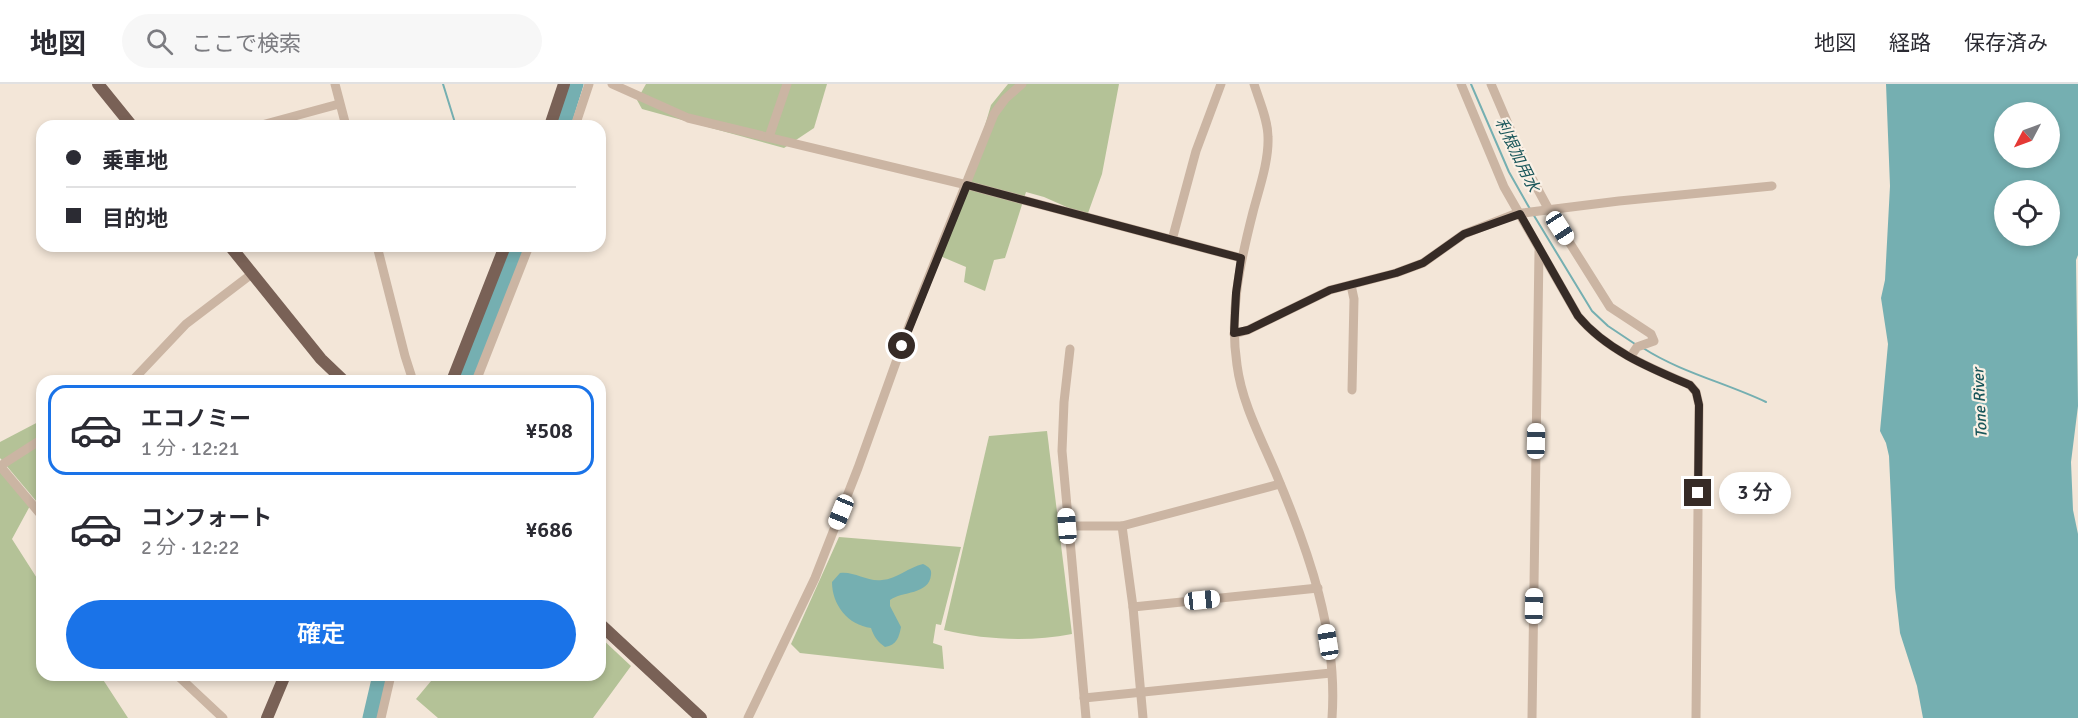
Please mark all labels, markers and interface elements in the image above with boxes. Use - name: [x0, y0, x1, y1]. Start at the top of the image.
- search box: [122, 14, 542, 68]
- icon: search: [143, 25, 176, 58]
- text: 地図: [30, 27, 86, 61]
- text: ここで検索: [191, 30, 301, 57]
- text: 地図: [1814, 30, 1856, 56]
- text: 経路: [1889, 30, 1931, 56]
- text: 保存済み: [1964, 30, 2048, 56]
- north arrow: [1994, 102, 2060, 168]
- map controls: [1994, 102, 2060, 246]
- water label: 利根加用水: [1490, 115, 1544, 197]
- text: 乗車地: [102, 147, 168, 174]
- button: locate: [1994, 180, 2060, 246]
- text: 目的地: [102, 205, 168, 232]
- car: [1543, 208, 1577, 248]
- route start: [888, 332, 915, 359]
- water label: Tone River: [1968, 365, 1992, 438]
- icon: car: [69, 403, 123, 457]
- text: エコノミー: [141, 405, 251, 432]
- text: ¥508: [525, 417, 573, 444]
- car: [1527, 423, 1545, 459]
- text: 1 分 · 12:21: [141, 436, 240, 461]
- callout: 3 分: [1719, 472, 1791, 514]
- route end: [1684, 479, 1711, 506]
- text: 3 分: [1737, 480, 1773, 505]
- car: [826, 492, 856, 532]
- icon: car: [69, 502, 123, 556]
- text: コンフォート: [141, 504, 272, 531]
- car: [1057, 507, 1077, 545]
- text: ¥686: [525, 516, 573, 543]
- text: 2 分 · 12:22: [141, 535, 240, 560]
- car: [1525, 588, 1543, 624]
- car: [1183, 589, 1221, 611]
- button: 確定: [66, 600, 576, 669]
- car: [1316, 623, 1340, 661]

